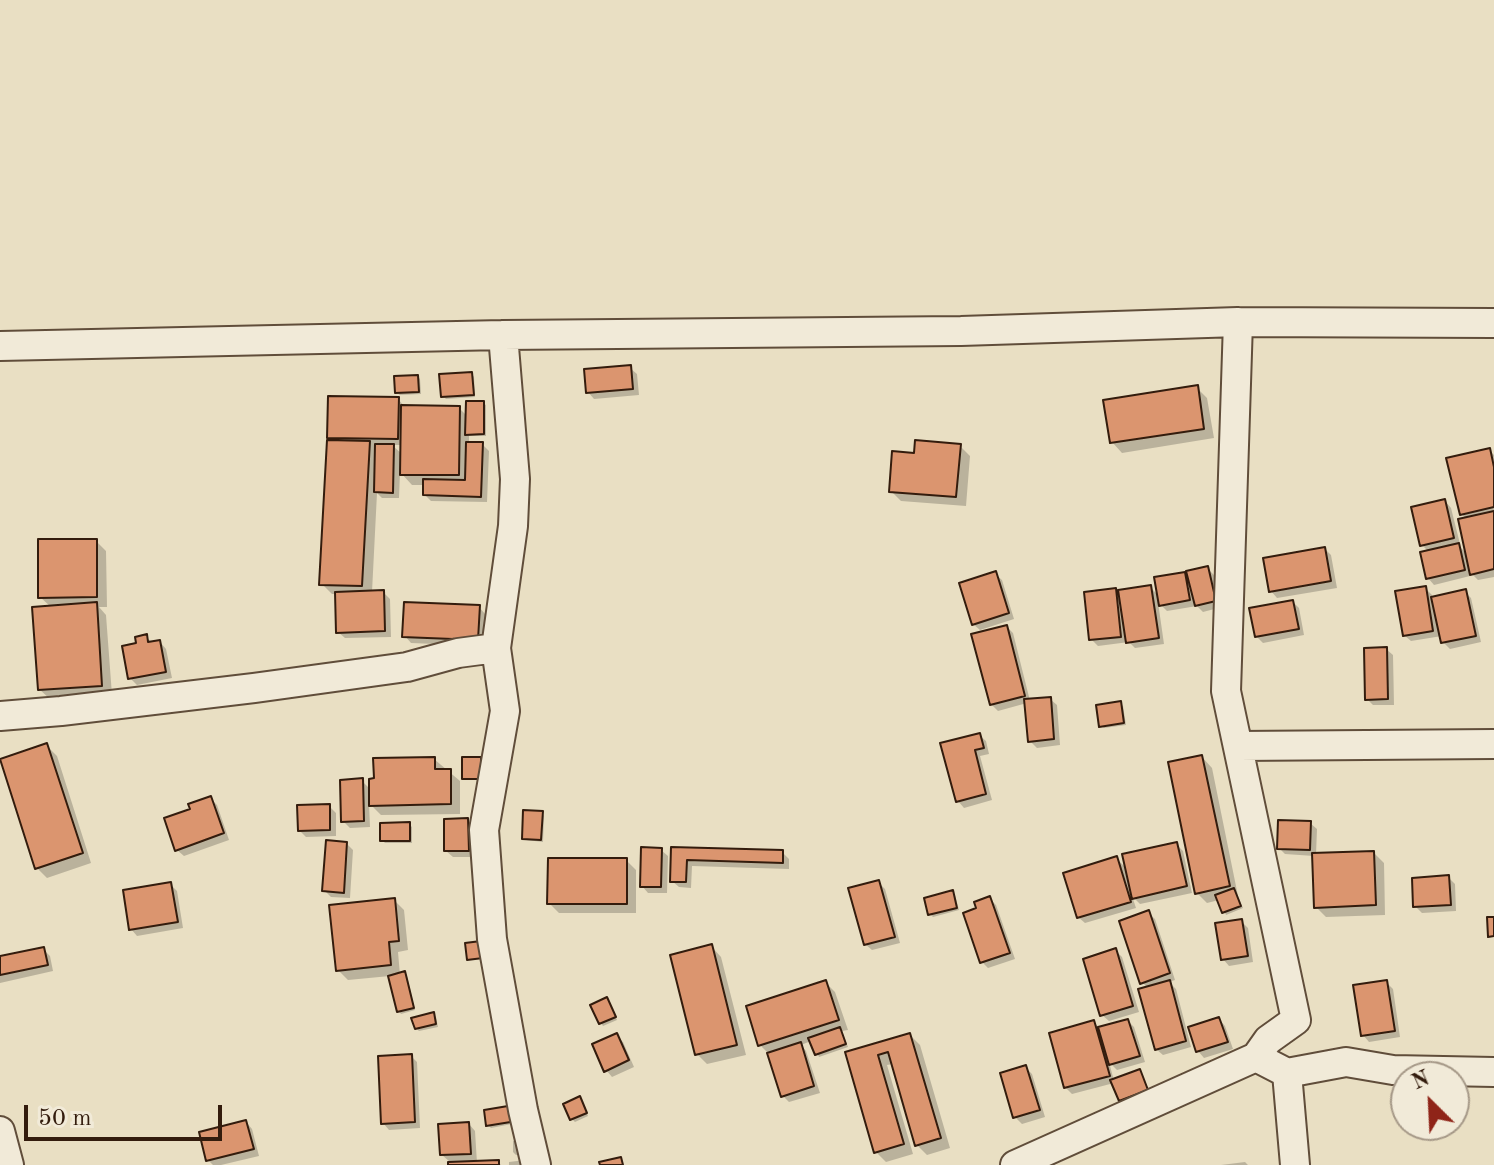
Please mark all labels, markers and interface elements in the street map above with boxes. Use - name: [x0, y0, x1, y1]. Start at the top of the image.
- north arrow: [1390, 1061, 1470, 1141]
- text: N: [1409, 1067, 1433, 1094]
- scale bar: [28, 1089, 226, 1139]
- text: 50 m: [38, 1107, 92, 1131]

